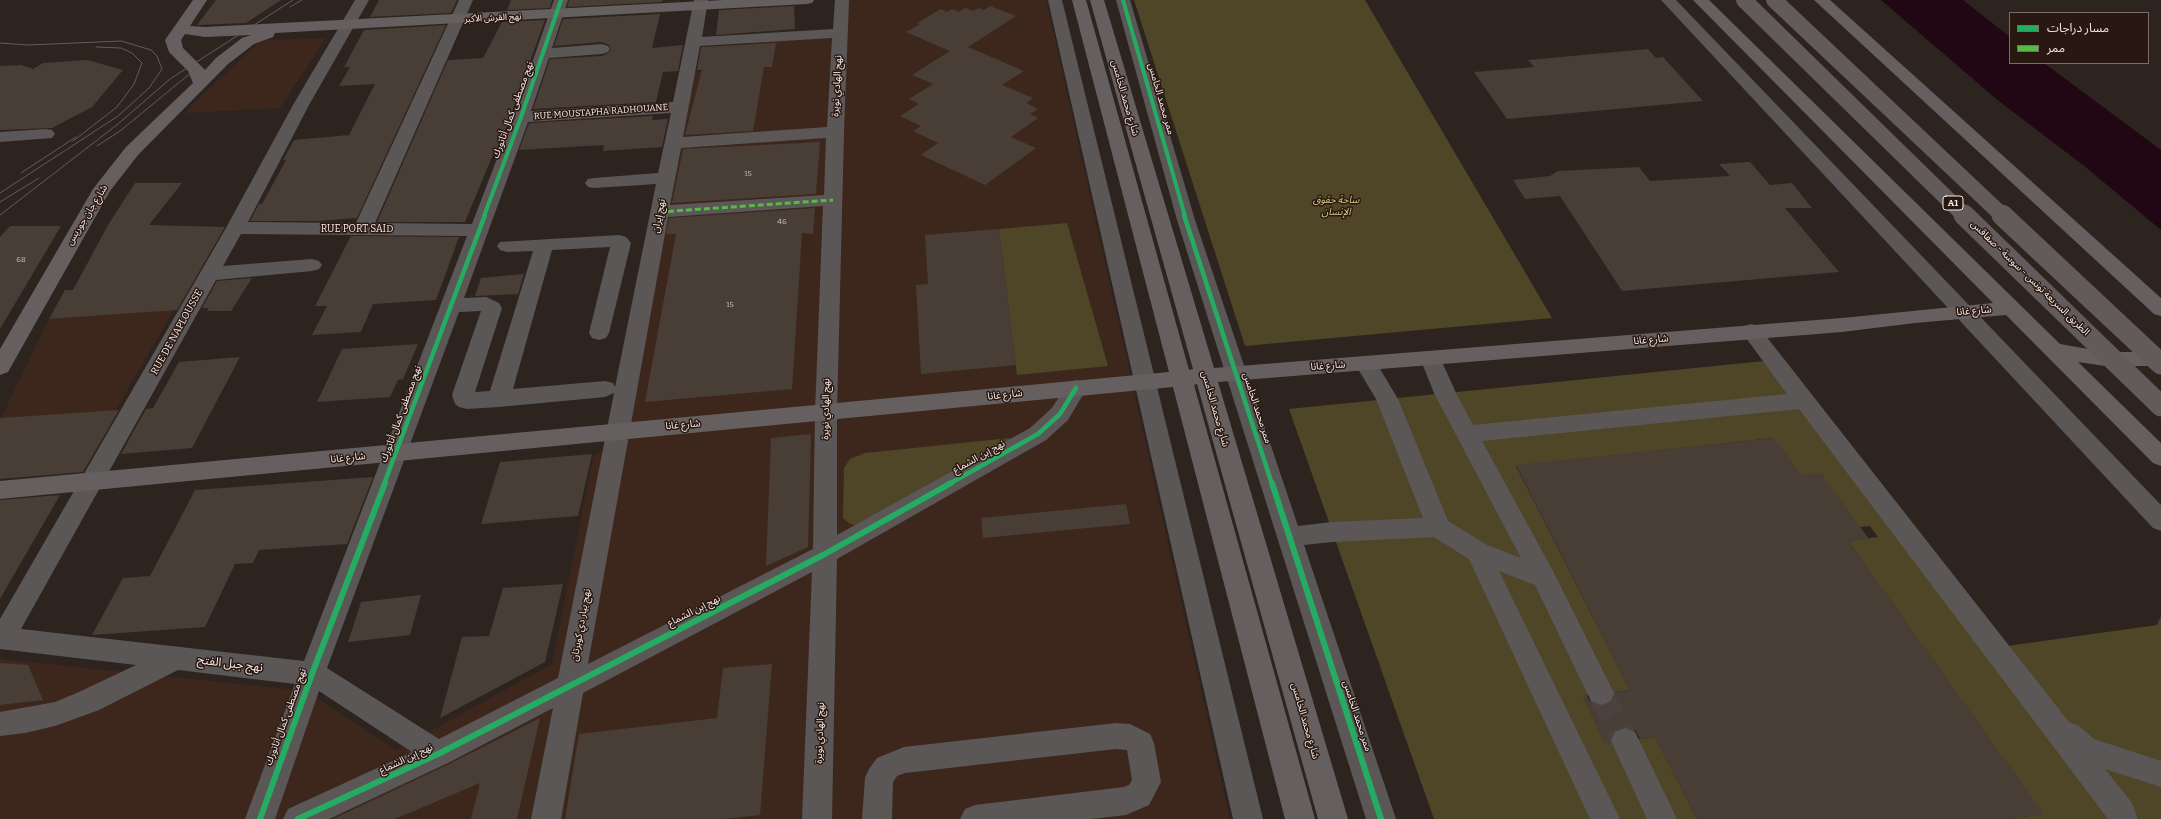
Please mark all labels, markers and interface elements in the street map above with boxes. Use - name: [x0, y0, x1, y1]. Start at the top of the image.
- street label: نهج القرش الأكبر: [464, 11, 522, 25]
- legend: [2009, 12, 2149, 64]
- text: مسار دراجات: [2047, 21, 2109, 35]
- text: ممر: [2047, 41, 2065, 55]
- street label: نهج الهادي نويرة: [829, 55, 845, 117]
- street label: شارع محمد الخامس: [1108, 59, 1142, 137]
- street label: نهج مصطفى كمال أتاتورك: [490, 60, 536, 160]
- street label: ممر محمد الخامس: [1145, 62, 1177, 136]
- street label: RUE MOUSTAPHA RADHOUANE: [533, 102, 669, 122]
- house number: 15: [744, 169, 752, 179]
- street label: شارع جان جوريس: [64, 183, 110, 247]
- park label: ساحة حقوق الإنسان: [1313, 194, 1359, 218]
- road number: A1: [1943, 196, 1963, 210]
- street label: نهج إيران: [650, 198, 668, 234]
- house number: 46: [777, 217, 787, 227]
- street label: الطريق السريعة تونس - سوسة - صفاقس: [1968, 218, 2092, 338]
- street label: RUE PORT SAID: [321, 223, 393, 235]
- house number: 68: [16, 255, 26, 265]
- street label: RUE DE NAPLOUSSE: [149, 287, 205, 377]
- house number: 15: [726, 300, 734, 310]
- street label: شارع غانا: [1956, 303, 1992, 319]
- street label: شارع غانا: [1633, 332, 1669, 348]
- street label: شارع غانا: [1310, 359, 1346, 373]
- street label: نهج مصطفى كمال أتاتورك: [378, 364, 424, 464]
- street label: شارع محمد الخامس: [1198, 370, 1232, 448]
- street label: ممر محمد الخامس: [1240, 371, 1274, 445]
- street label: نهج الهادي نويرة: [819, 378, 833, 440]
- street label: شارع غانا: [987, 387, 1023, 403]
- street label: شارع غانا: [665, 417, 701, 433]
- street label: نهج إبن الشماع: [951, 438, 1007, 476]
- street label: شارع غانا: [330, 450, 366, 466]
- street label: نهج بيار دي كوبرتان: [569, 588, 593, 662]
- street label: نهج إبن الشماع: [666, 593, 722, 629]
- street label: نهج جبل الفتح: [196, 653, 264, 675]
- street label: نهج مصطفى كمال أتاتورك: [263, 667, 309, 767]
- street label: ممر محمد الخامس: [1340, 679, 1374, 753]
- street label: شارع محمد الخامس: [1288, 682, 1322, 760]
- street label: نهج الهادي نويرة: [813, 702, 827, 764]
- street label: نهج إبن الشماع: [377, 741, 435, 777]

